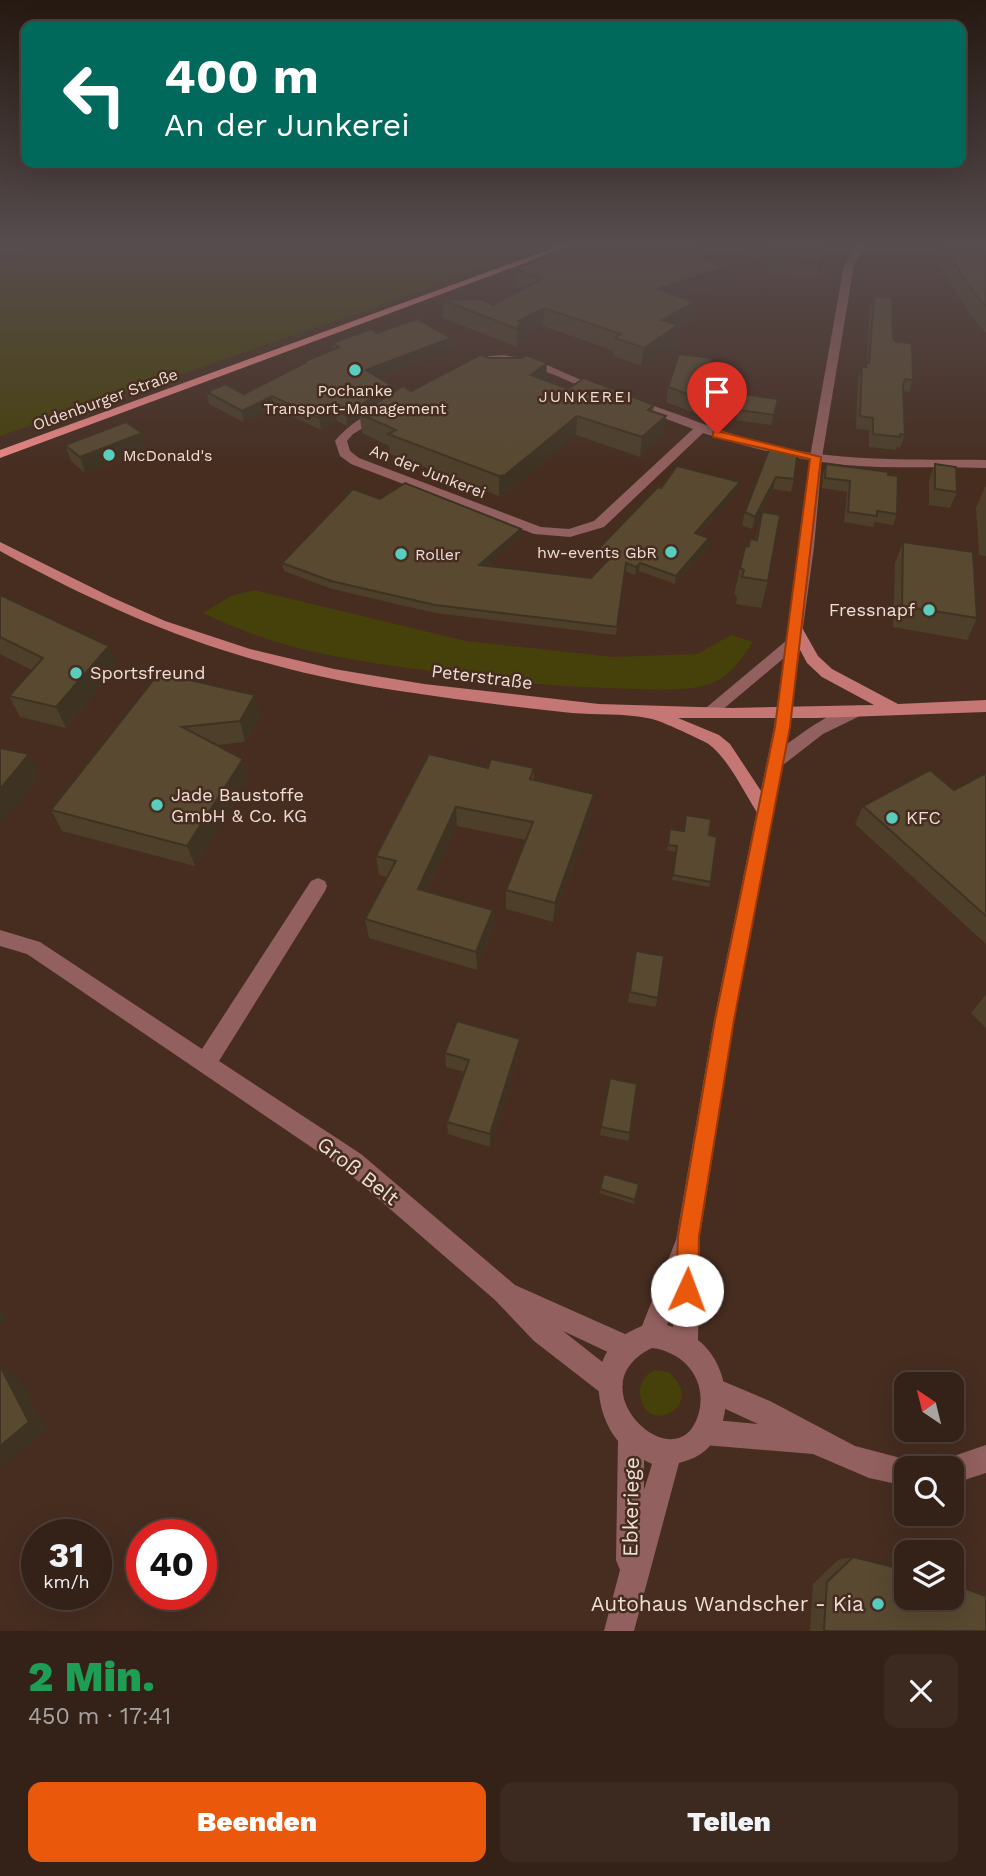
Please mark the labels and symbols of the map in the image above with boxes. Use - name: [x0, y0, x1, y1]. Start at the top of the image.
- marker: Pochanke Transport-Management: [347, 362, 363, 378]
- pin: [687, 362, 747, 434]
- street label: Oldenburger Straße: [30, 364, 180, 435]
- place label: Pochanke Transport-Management: [264, 381, 447, 418]
- district label: JUNKEREI: [539, 387, 633, 406]
- street label: An der Junkerei: [367, 441, 489, 502]
- place label: McDonald's: [123, 446, 213, 465]
- marker: McDonald's: [101, 447, 117, 463]
- place label: hw-events GbR: [537, 543, 657, 562]
- marker: hw-events GbR: [663, 544, 679, 560]
- place label: Roller: [415, 545, 461, 564]
- marker: Roller: [393, 546, 409, 562]
- place label: Fressnapf: [829, 599, 915, 620]
- marker: Fressnapf: [921, 602, 937, 618]
- street label: Peterstraße: [430, 660, 534, 693]
- place label: Sportsfreund: [90, 662, 205, 683]
- marker: Sportsfreund: [68, 665, 84, 681]
- place label: Jade Baustoffe GmbH & Co. KG: [171, 784, 307, 826]
- marker: Jade Baustoffe GmbH & Co. KG: [149, 797, 165, 813]
- place label: KFC: [906, 807, 941, 828]
- marker: KFC: [884, 810, 900, 826]
- street label: Groß Belt: [312, 1131, 404, 1210]
- position arrow: [650, 1253, 724, 1327]
- north arrow: [894, 1372, 964, 1442]
- street label: Ebkeriege: [617, 1457, 644, 1557]
- speed limit sign: 40: [126, 1519, 217, 1610]
- place label: Autohaus Wandscher - Kia: [591, 1591, 864, 1616]
- marker: Autohaus Wandscher - Kia: [870, 1596, 886, 1612]

